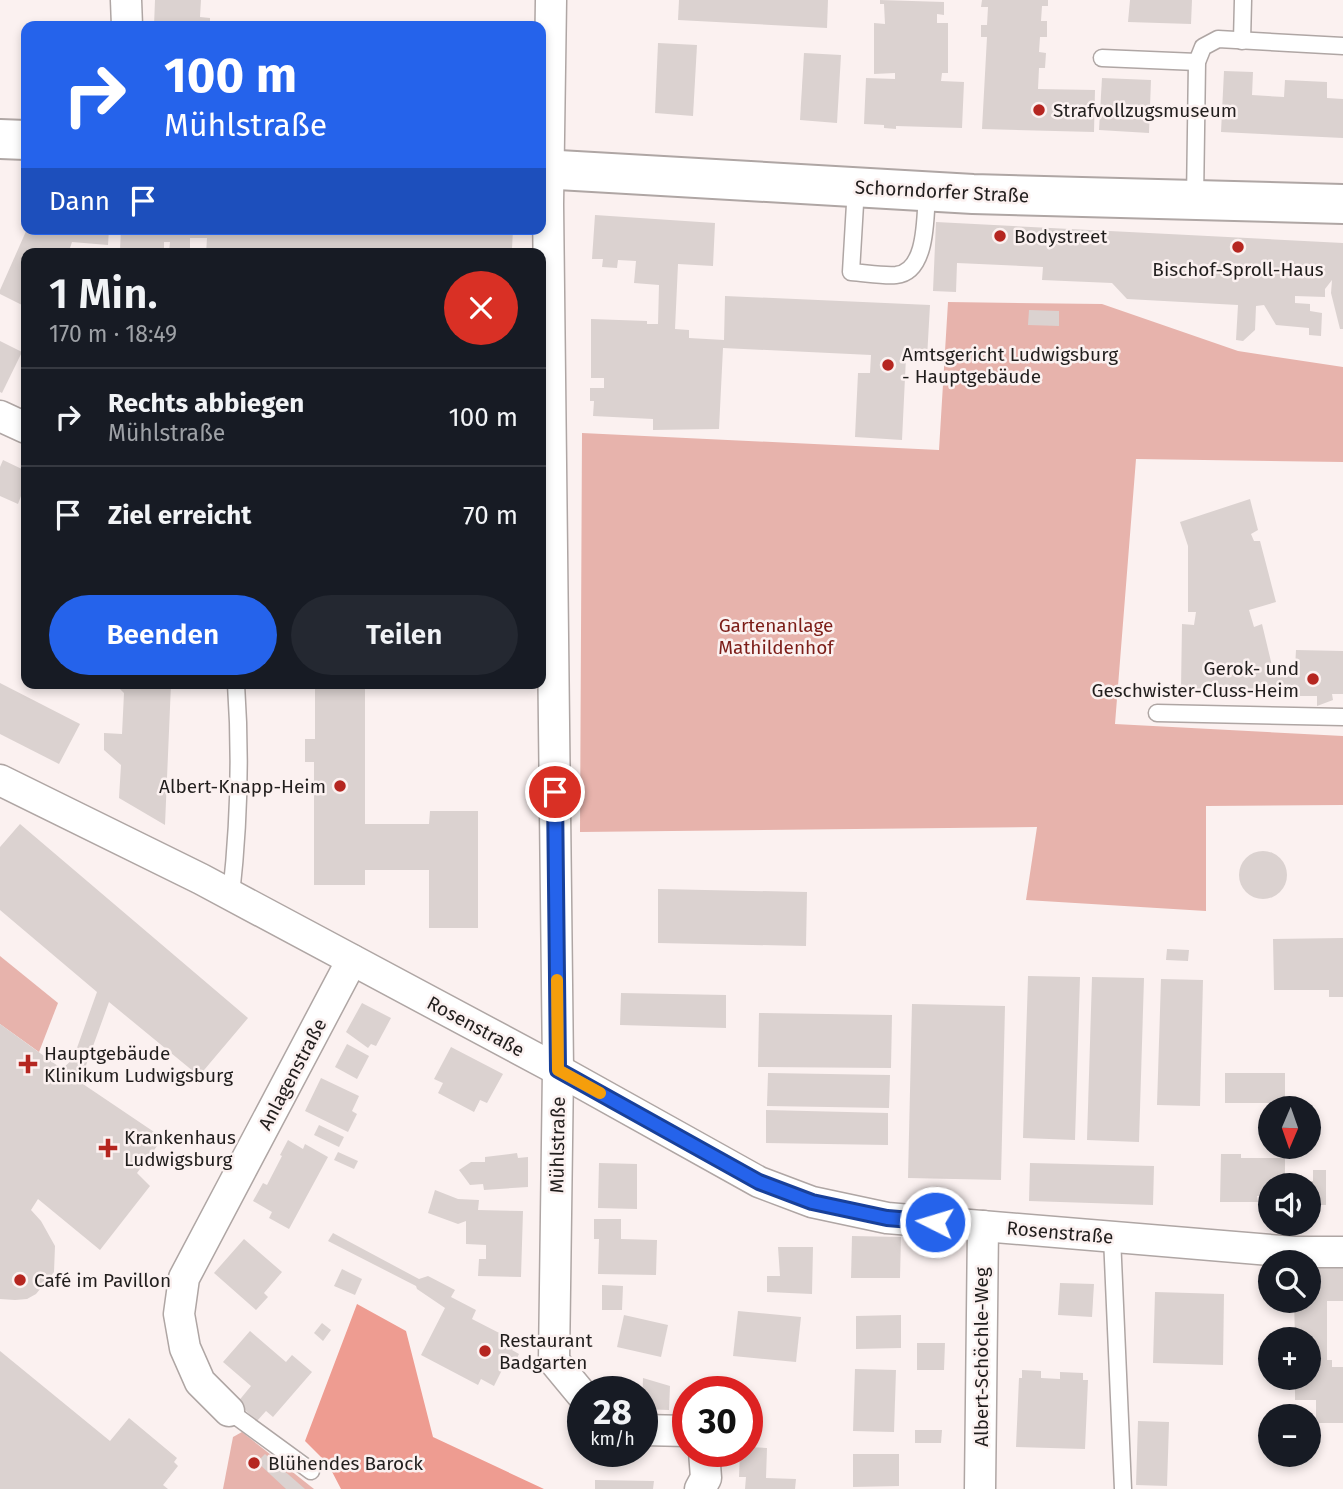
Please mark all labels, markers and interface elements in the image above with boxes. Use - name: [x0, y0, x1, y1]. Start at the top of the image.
- text: 100 m: [164, 46, 297, 105]
- icon: right: [49, 49, 140, 140]
- place label: Strafvollzugsmuseum: [1053, 99, 1237, 122]
- marker: Strafvollzugsmuseum: [1031, 102, 1047, 118]
- text: Mühlstraße: [164, 106, 327, 144]
- street label: Schorndorfer Straße: [854, 175, 1030, 208]
- icon: arrive: [124, 182, 162, 220]
- text: Dann: [49, 186, 110, 217]
- place label: Bodystreet: [1014, 225, 1107, 248]
- marker: Bodystreet: [992, 228, 1008, 244]
- marker: Bischof-Sproll-Haus: [1230, 239, 1246, 255]
- place label: Bischof-Sproll-Haus: [1152, 258, 1324, 281]
- text: 1 Min.: [49, 269, 158, 319]
- button: close: [444, 271, 518, 345]
- text: 170 m · 18:49: [49, 320, 177, 348]
- place label: Amtsgericht Ludwigsburg - Hauptgebäude: [902, 343, 1118, 388]
- marker: Amtsgericht Ludwigsburg - Hauptgebäude: [880, 357, 896, 373]
- text: Rechts abbiegen: [108, 388, 304, 419]
- icon: right: [49, 398, 87, 436]
- text: 100 m: [449, 402, 518, 433]
- text: Mühlstraße: [108, 419, 225, 447]
- icon: arrive: [49, 496, 87, 534]
- text: Ziel erreicht: [108, 500, 251, 531]
- text: 70 m: [463, 500, 518, 531]
- button: Beenden: [49, 595, 277, 675]
- button: Teilen: [291, 595, 518, 675]
- park label: Gartenanlage Mathildenhof: [718, 614, 835, 659]
- place label: Gerok- und Geschwister-Cluss-Heim: [1091, 657, 1299, 702]
- marker: Gerok- und Geschwister-Cluss-Heim: [1305, 671, 1321, 687]
- pin: [525, 762, 585, 822]
- icon: arrive: [536, 773, 574, 811]
- place label: Albert-Knapp-Heim: [159, 775, 326, 798]
- marker: Albert-Knapp-Heim: [332, 778, 348, 794]
- street label: Rosenstraße: [423, 991, 528, 1062]
- street label: Anlagenstraße: [253, 1015, 331, 1134]
- place label: Hauptgebäude Klinikum Ludwigsburg: [44, 1042, 233, 1087]
- marker: Hauptgebäude Klinikum Ludwigsburg: [18, 1054, 38, 1074]
- street label: Mühlstraße: [545, 1096, 570, 1194]
- north arrow: [1258, 1096, 1321, 1158]
- map controls: [1258, 1096, 1321, 1467]
- place label: Krankenhaus Ludwigsburg: [124, 1126, 236, 1171]
- marker: Krankenhaus Ludwigsburg: [98, 1138, 118, 1158]
- button: sound: [1258, 1173, 1321, 1236]
- position arrow: [898, 1185, 972, 1259]
- street label: Rosenstraße: [1006, 1216, 1114, 1249]
- button: search: [1258, 1250, 1321, 1313]
- street label: Albert-Schöchle-Weg: [970, 1267, 993, 1447]
- place label: Café im Pavillon: [34, 1269, 171, 1292]
- marker: Café im Pavillon: [12, 1272, 28, 1288]
- button: +: [1258, 1327, 1321, 1390]
- place label: Restaurant Badgarten: [499, 1329, 593, 1374]
- marker: Restaurant Badgarten: [477, 1343, 493, 1359]
- speed limit sign: 30: [672, 1376, 763, 1467]
- text: 28: [593, 1391, 632, 1433]
- button: −: [1258, 1404, 1321, 1467]
- text: km/h: [590, 1428, 635, 1450]
- place label: Blühendes Barock: [268, 1452, 423, 1475]
- marker: Blühendes Barock: [246, 1455, 262, 1471]

